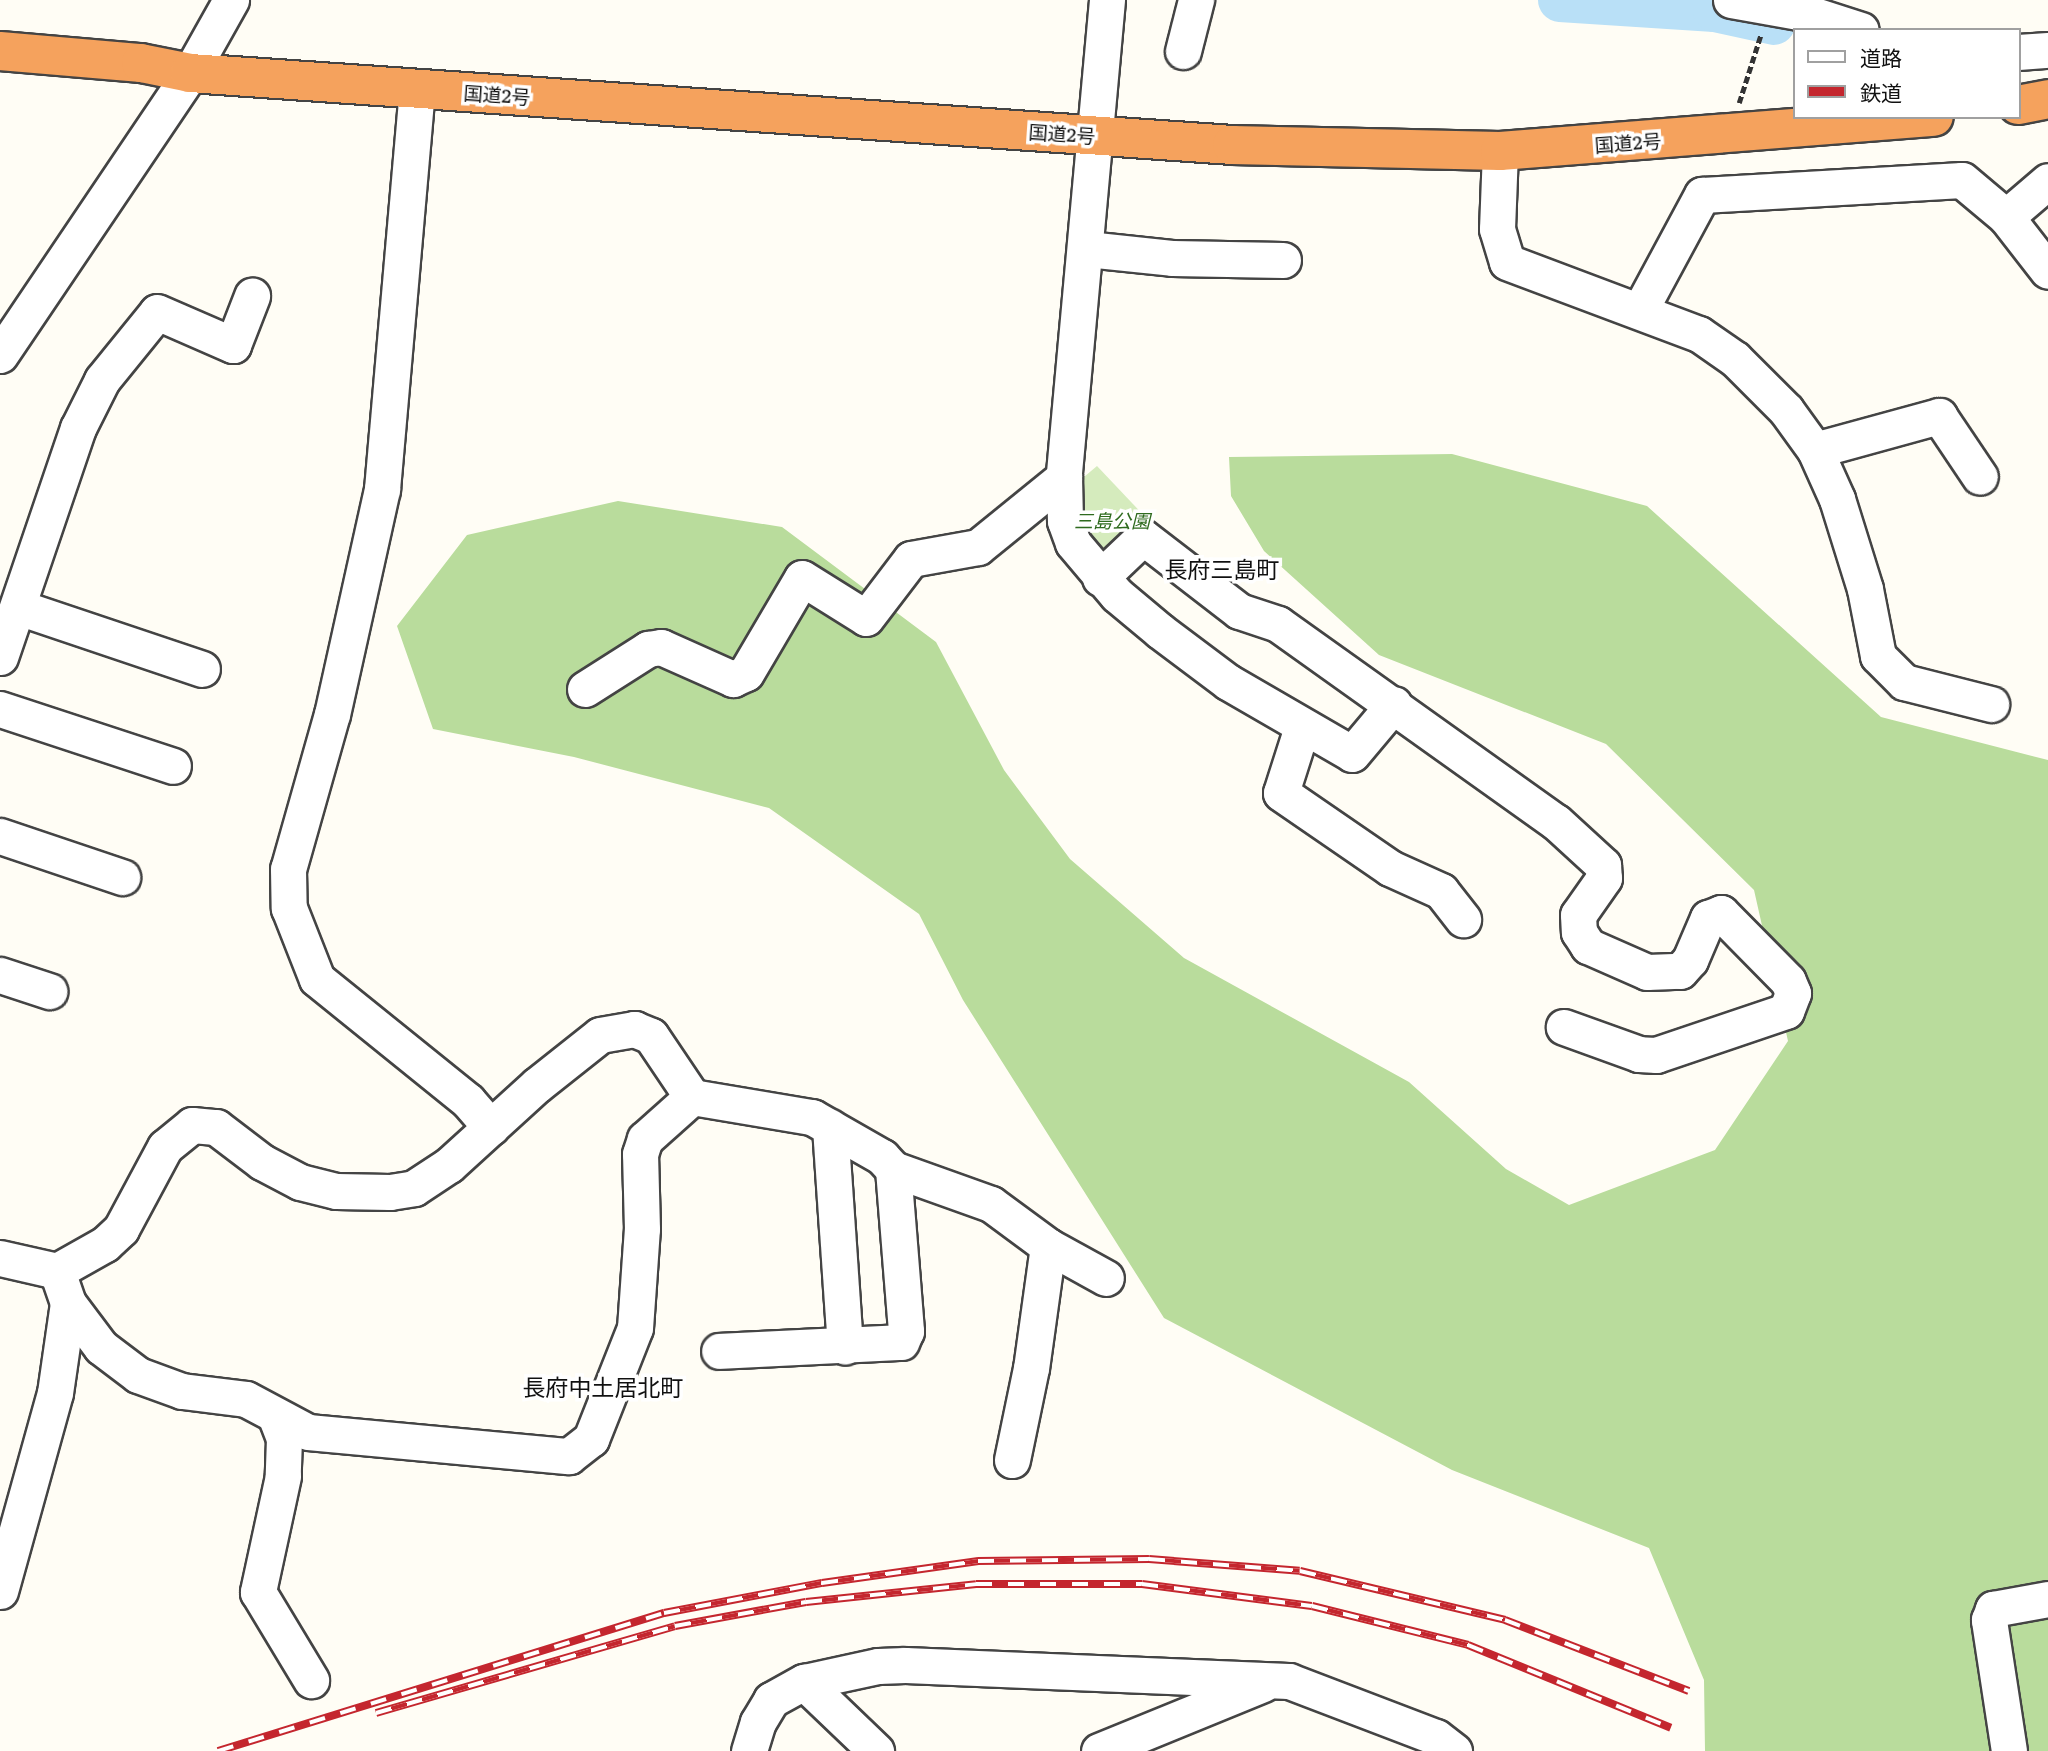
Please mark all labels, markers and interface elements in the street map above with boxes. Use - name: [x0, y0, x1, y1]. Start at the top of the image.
- legend: [1792, 28, 2020, 119]
- text: 道路: [1860, 41, 1902, 72]
- text: 鉄道: [1860, 76, 1902, 107]
- street label: 国道2号: [463, 81, 531, 109]
- street label: 国道2号: [1028, 120, 1096, 148]
- street label: 国道2号: [1594, 129, 1662, 157]
- park label: 三島公園: [1074, 510, 1150, 532]
- district label: 長府三島町: [1165, 554, 1279, 582]
- district label: 長府中土居北町: [523, 1372, 683, 1400]

